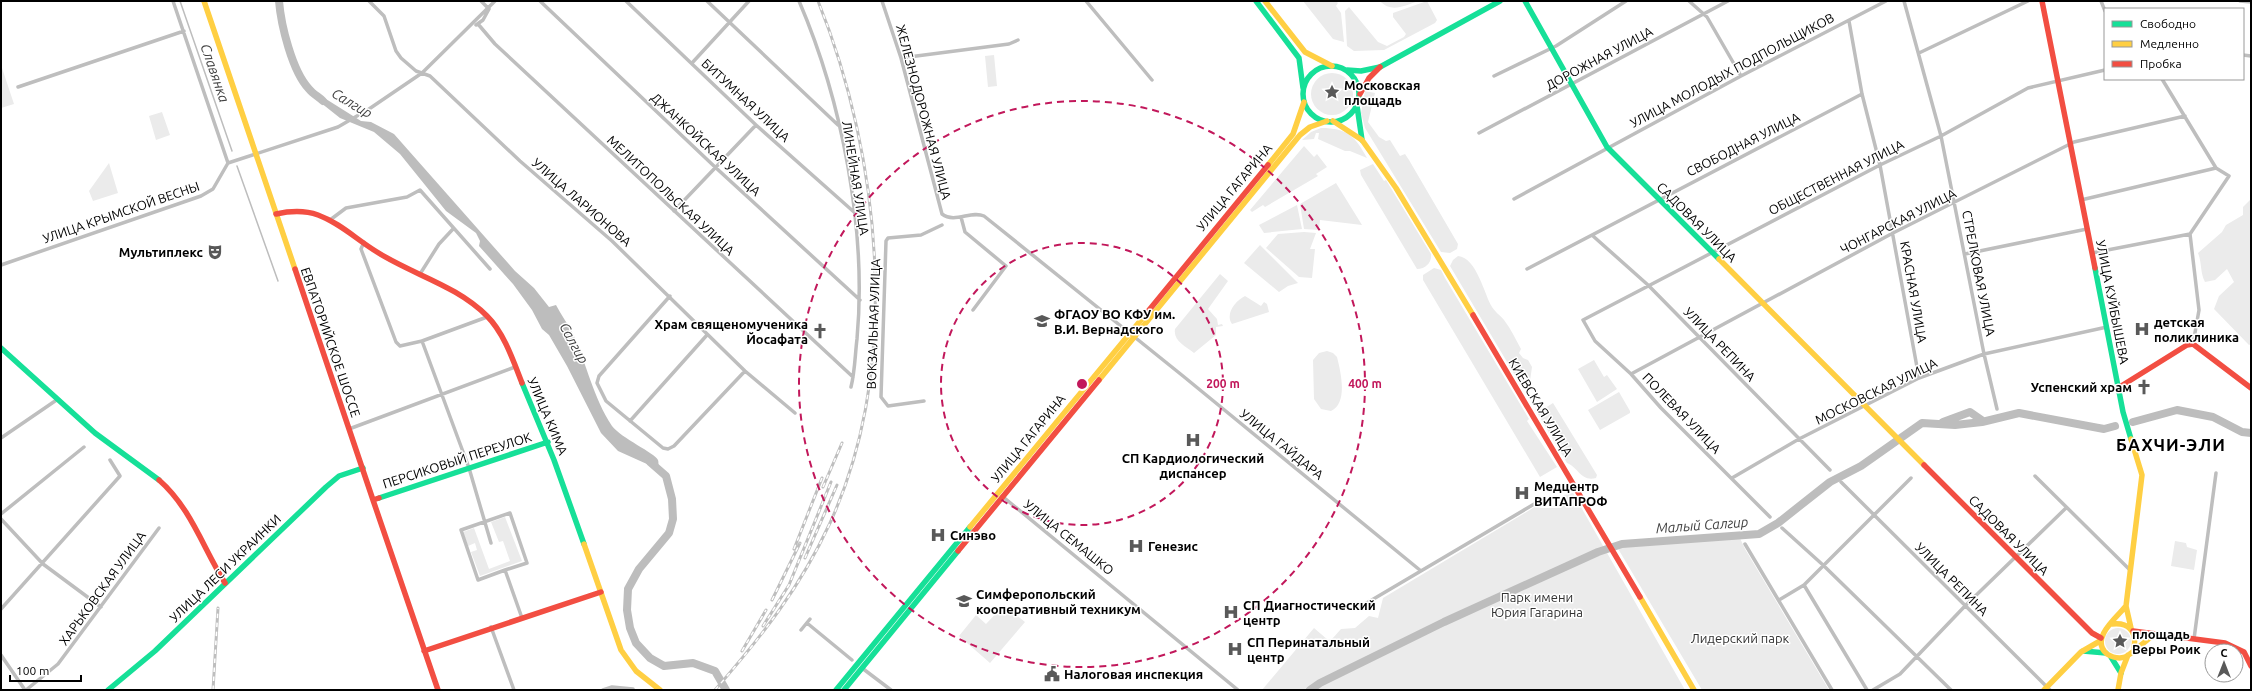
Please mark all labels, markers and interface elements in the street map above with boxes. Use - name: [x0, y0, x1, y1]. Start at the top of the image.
- legend: [2104, 8, 2244, 80]
- street label: УЛИЦА МОЛОДЫХ ПОДПОЛЬЩИКОВ: [1628, 10, 1836, 130]
- text: Свободно: [2140, 17, 2196, 30]
- street label: ЖЕЛЕЗНОДОРОЖНАЯ УЛИЦА: [894, 23, 954, 202]
- street label: ДОРОЖНАЯ УЛИЦА: [1543, 24, 1655, 92]
- text: Медленно: [2140, 37, 2199, 50]
- water label: Славянка: [198, 42, 233, 105]
- street label: БИТУМНАЯ УЛИЦА: [699, 56, 793, 145]
- text: Пробка: [2140, 57, 2182, 70]
- place label: Московская площадь: [1344, 78, 1420, 107]
- place icon: Московская площадь: [1323, 83, 1341, 101]
- water label: Салгир: [329, 85, 375, 121]
- street label: ДЖАНКОЙСКАЯ УЛИЦА: [649, 90, 764, 199]
- street label: СВОБОДНАЯ УЛИЦА: [1684, 109, 1802, 179]
- street label: ЛИНЕЙНАЯ УЛИЦА: [840, 120, 872, 237]
- street label: МЕЛИТОПОЛЬСКАЯ УЛИЦА: [605, 132, 738, 258]
- street label: ОБЩЕСТВЕННАЯ УЛИЦА: [1766, 137, 1906, 217]
- street label: УЛИЦА ГАГАРИНА: [1194, 140, 1275, 233]
- street label: УЛИЦА ЛАРИОНОВА: [530, 155, 635, 249]
- street label: УЛИЦА КРЫМСКОЙ ВЕСНЫ: [41, 179, 201, 245]
- street label: САДОВАЯ УЛИЦА: [1654, 179, 1740, 265]
- street label: ЧОНГАРСКАЯ УЛИЦА: [1838, 185, 1959, 256]
- street label: СТРЕЛКОВАЯ УЛИЦА: [1960, 209, 1998, 338]
- street label: УЛИЦА КУЙБЫШЕВА: [2094, 239, 2132, 366]
- street label: КРАСНАЯ УЛИЦА: [1898, 240, 1930, 345]
- theatre icon: Мультиплекс: [206, 243, 224, 261]
- place label: Мультиплекс: [119, 245, 204, 259]
- street label: ВОКЗАЛЬНАЯ УЛИЦА: [864, 258, 882, 390]
- street label: ЕВПАТОРИЙСКОЕ ШОССЕ: [299, 265, 363, 419]
- street label: УЛИЦА РЕПИНА: [1681, 304, 1759, 384]
- place label: ФГАОУ ВО КФУ им. В.И. Вернадского: [1054, 307, 1175, 336]
- school or university icon: ФГАОУ ВО КФУ им. В.И. Вернадского: [1033, 312, 1051, 330]
- place label: детская поликлиника: [2154, 315, 2239, 344]
- place label: Храм священомученика Йосафата: [654, 317, 808, 346]
- water label: Салгир: [556, 320, 592, 366]
- hospital icon: детская поликлиника: [2133, 320, 2151, 338]
- church icon: Храм священомученика Йосафата: [811, 322, 829, 340]
- street label: МОСКОВСКАЯ УЛИЦА: [1813, 355, 1940, 427]
- street label: КИЕВСКАЯ УЛИЦА: [1506, 356, 1576, 459]
- street label: ПОЛЕВАЯ УЛИЦА: [1640, 370, 1724, 456]
- street label: УЛИЦА КИМА: [525, 375, 571, 457]
- centre of rings: [1075, 377, 1089, 391]
- text: 200 m: [1206, 377, 1240, 390]
- text: 400 m: [1348, 377, 1382, 390]
- church icon: Успенский храм: [2135, 378, 2153, 396]
- place label: Успенский храм: [2031, 380, 2132, 394]
- street label: УЛИЦА ГАГАРИНА: [988, 391, 1068, 485]
- street label: УЛИЦА ГАЙДАРА: [1238, 406, 1327, 482]
- street label: ПЕРСИКОВЫЙ ПЕРЕУЛОК: [381, 429, 533, 491]
- hospital icon: СП Кардиологический диспансер: [1184, 431, 1202, 449]
- district label: БАХЧИ-ЭЛИ: [2116, 435, 2226, 454]
- place label: СП Кардиологический диспансер: [1122, 451, 1264, 480]
- place label: Медцентр ВИТАПРОФ: [1534, 479, 1608, 508]
- hospital icon: Медцентр ВИТАПРОФ: [1513, 484, 1531, 502]
- street label: САДОВАЯ УЛИЦА: [1966, 492, 2052, 578]
- street label: УЛИЦА СЕМАШКО: [1021, 497, 1117, 577]
- street label: УЛИЦА ЛЕСИ УКРАИНКИ: [167, 511, 283, 625]
- water label: Малый Салгир: [1655, 514, 1749, 536]
- hospital icon: Синэво: [929, 526, 947, 544]
- street label: ХАРЬКОВСКАЯ УЛИЦА: [56, 528, 148, 648]
- place label: Синэво: [950, 528, 996, 542]
- hospital icon: Генезис: [1127, 537, 1145, 555]
- place label: Генезис: [1148, 539, 1198, 553]
- street label: УЛИЦА РЕПИНА: [1913, 540, 1992, 619]
- place label: Симферопольский кооперативный техникум: [976, 587, 1141, 616]
- park label: Парк имени Юрия Гагарина: [1491, 590, 1583, 619]
- school or university icon: Симферопольский кооперативный техникум: [955, 592, 973, 610]
- place label: СП Диагностический центр: [1243, 598, 1376, 627]
- hospital icon: СП Диагностический центр: [1222, 603, 1240, 621]
- place label: площадь Веры Роик: [2132, 627, 2201, 656]
- park label: Лидерский парк: [1691, 631, 1790, 645]
- place icon: площадь Веры Роик: [2111, 632, 2129, 650]
- place label: СП Перинатальный центр: [1247, 635, 1370, 664]
- hospital icon: СП Перинатальный центр: [1226, 640, 1244, 658]
- north arrow: [2204, 643, 2244, 683]
- text: С: [2220, 647, 2228, 659]
- scale bar: [10, 657, 81, 683]
- text: 100 m: [16, 664, 49, 677]
- public building icon: Налоговая инспекция: [1043, 665, 1061, 683]
- place label: Налоговая инспекция: [1064, 667, 1203, 681]

